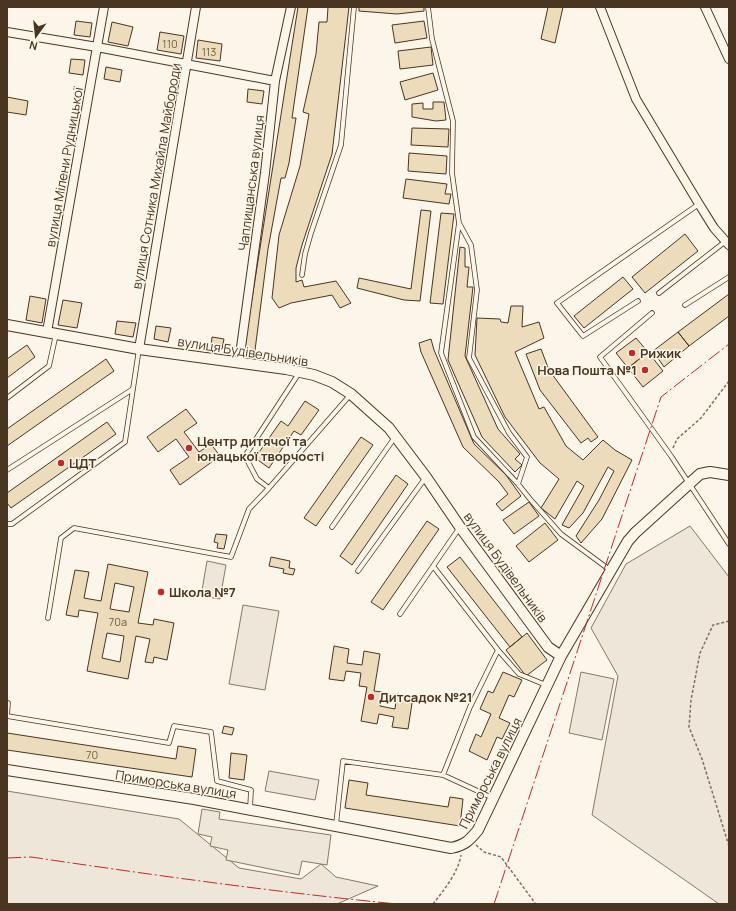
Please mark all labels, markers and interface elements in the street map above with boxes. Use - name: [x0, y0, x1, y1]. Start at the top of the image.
- north arrow: [16, 16, 56, 56]
- house number: 110: [162, 36, 178, 51]
- text: N: [27, 38, 39, 54]
- house number: 113: [202, 44, 216, 59]
- street label: вулиця Сотника Михайла Майбороди: [127, 62, 185, 290]
- street label: вулиця Мілени Рудницької: [41, 85, 87, 248]
- street label: Чаплищанська вулиця: [234, 114, 268, 252]
- street label: вулиця Будівельників: [176, 332, 310, 370]
- place label: Рижик: [640, 344, 682, 362]
- marker: Рижик: [627, 348, 637, 358]
- place label: Нова Пошта №1: [537, 361, 637, 379]
- marker: Нова Пошта №1: [640, 365, 650, 375]
- place label: Центр дитячої та юнацької творчості: [197, 432, 324, 465]
- marker: Центр дитячої та юнацької творчості: [184, 443, 194, 453]
- place label: ЦДТ: [69, 454, 97, 472]
- marker: ЦДТ: [56, 458, 66, 468]
- street label: вулиця Будівельників: [460, 508, 552, 626]
- place label: Школа №7: [169, 583, 236, 601]
- marker: Школа №7: [156, 587, 166, 597]
- house number: 70а: [109, 614, 127, 629]
- place label: Дитсадок №21: [379, 688, 472, 706]
- marker: Дитсадок №21: [366, 692, 376, 702]
- street label: Приморська вулиця: [454, 714, 526, 832]
- house number: 70: [86, 747, 98, 762]
- street label: Приморська вулиця: [114, 766, 238, 802]

